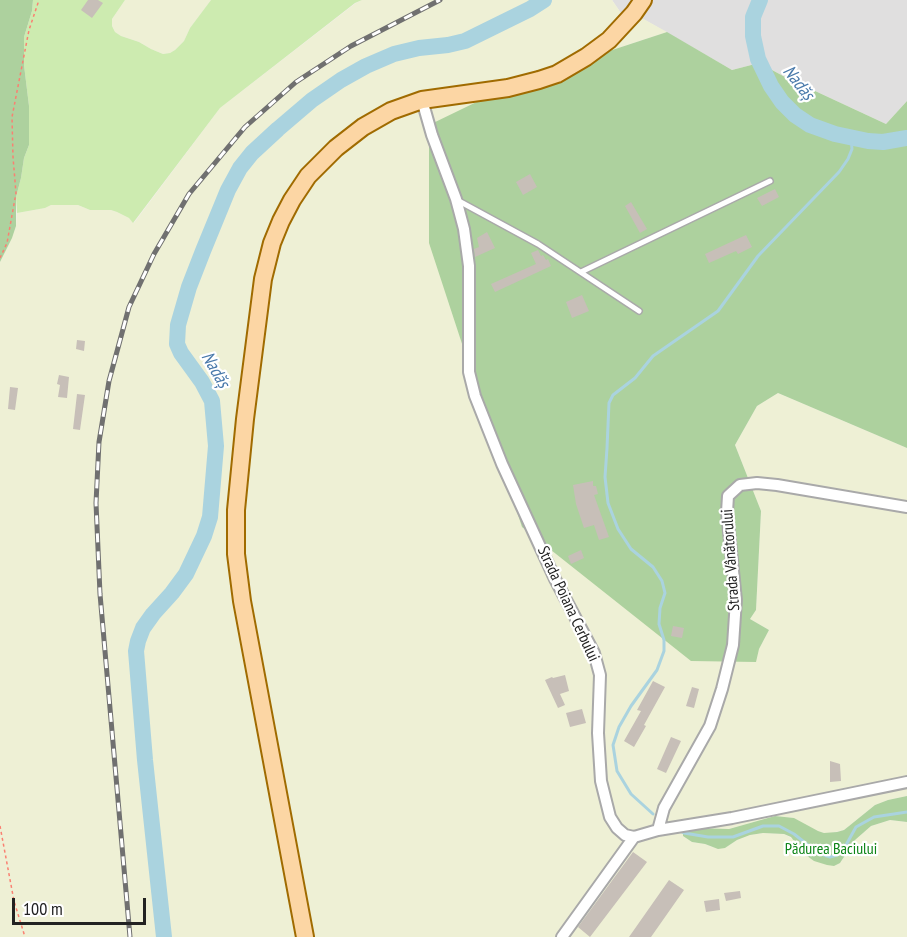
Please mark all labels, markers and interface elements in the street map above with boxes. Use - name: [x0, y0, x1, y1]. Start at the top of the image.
- water label: Nadăș: [778, 61, 818, 105]
- water label: Nadăș: [196, 348, 234, 392]
- street label: Strada Vânătorului: [718, 508, 744, 612]
- street label: Strada Poiana Cerbului: [533, 543, 603, 665]
- park label: Pădurea Baciului: [785, 839, 877, 859]
- scale bar: [15, 886, 148, 924]
- text: 100 m: [23, 897, 63, 920]

